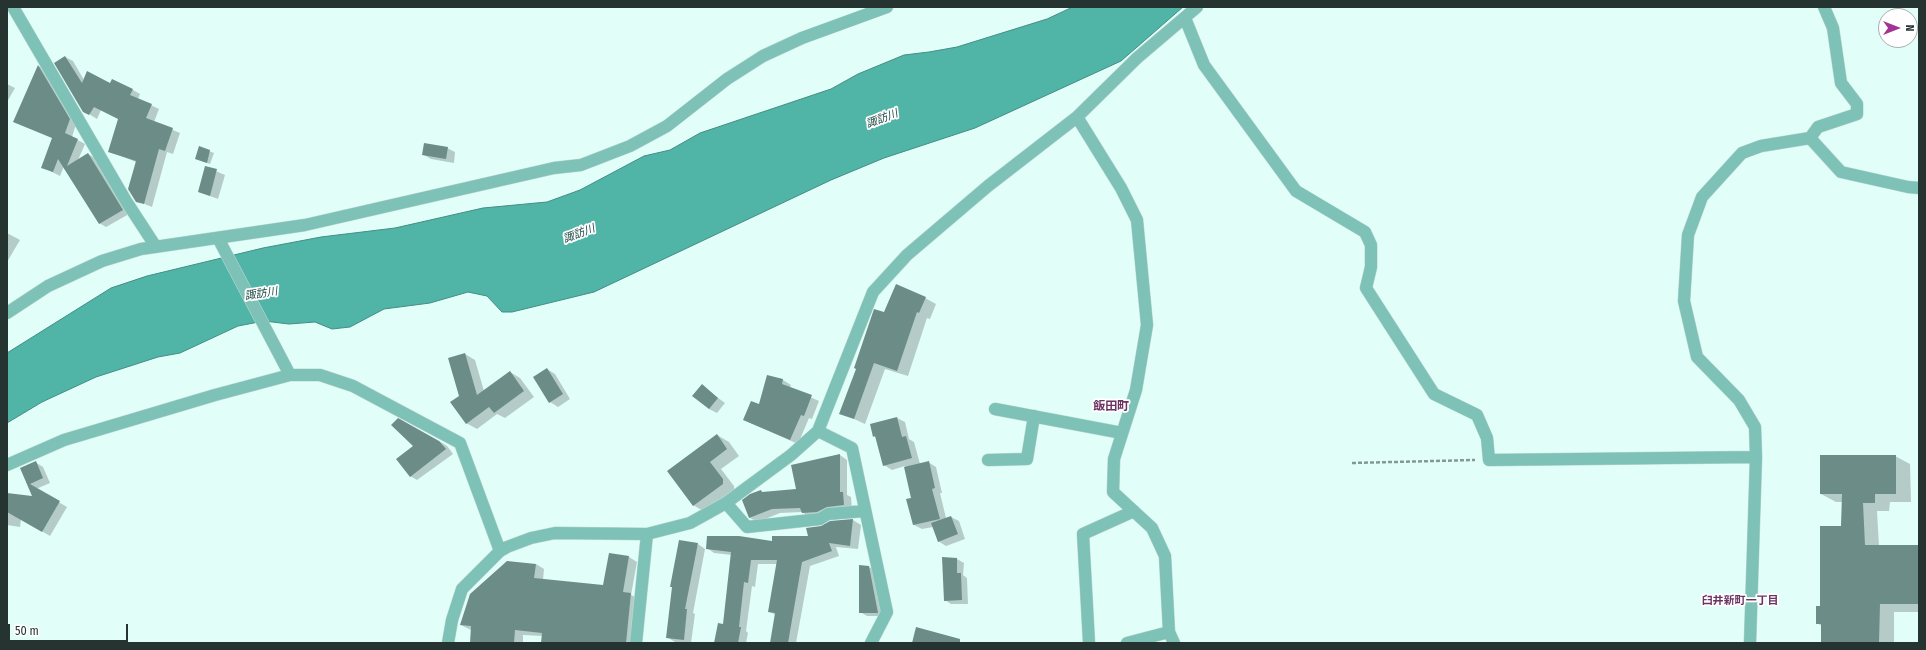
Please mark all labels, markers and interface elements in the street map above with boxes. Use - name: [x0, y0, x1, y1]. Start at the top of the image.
- north arrow: [1878, 8, 1918, 48]
- text: N: [1903, 25, 1916, 31]
- water label: 諏訪川: [864, 107, 900, 131]
- water label: 諏訪川: [561, 222, 597, 246]
- water label: 諏訪川: [244, 285, 278, 303]
- district label: 飯田町: [1093, 400, 1129, 414]
- district label: 臼井新町一丁目: [1702, 594, 1778, 608]
- scale bar: [10, 616, 130, 642]
- text: 50 m: [15, 624, 39, 638]

